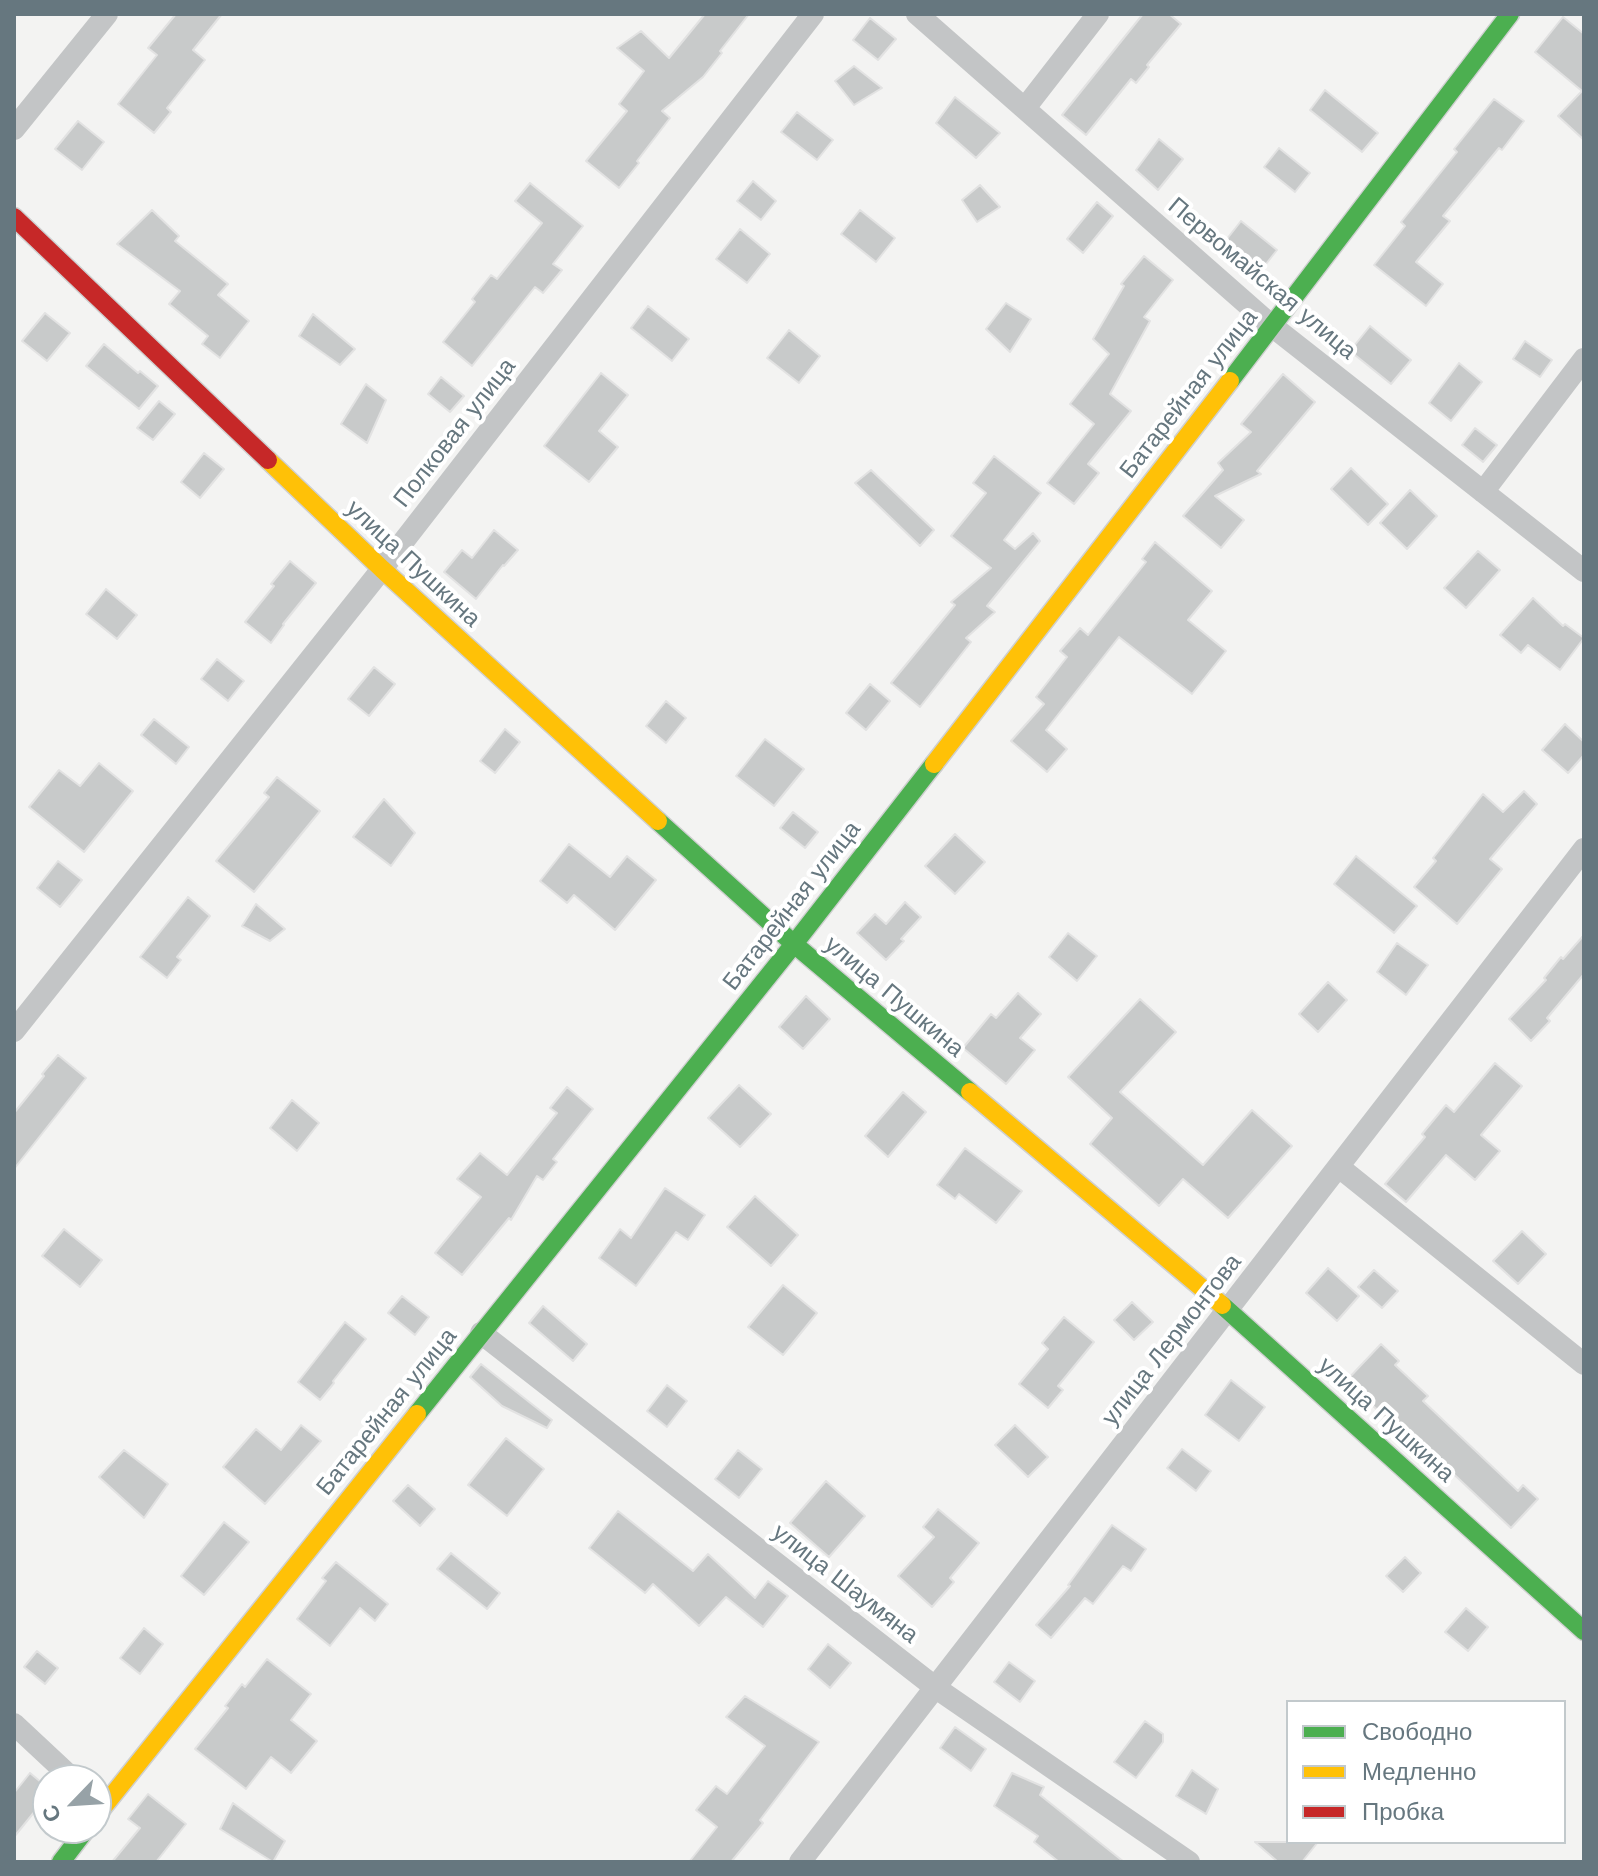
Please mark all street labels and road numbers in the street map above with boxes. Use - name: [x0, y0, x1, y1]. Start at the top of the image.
- street label: Первомайская улица: [1162, 192, 1362, 366]
- street label: Батарейная улица: [1114, 304, 1264, 484]
- street label: Полковая улица: [388, 353, 522, 513]
- street label: улица Пушкина: [340, 494, 486, 634]
- street label: Батарейная улица: [717, 816, 867, 996]
- street label: улица Пушкина: [818, 930, 970, 1064]
- street label: улица Лермонтова: [1096, 1249, 1248, 1431]
- street label: Батарейная улица: [311, 1323, 463, 1501]
- street label: улица Пушкина: [1312, 1351, 1460, 1489]
- street label: улица Шаумяна: [766, 1518, 924, 1650]

